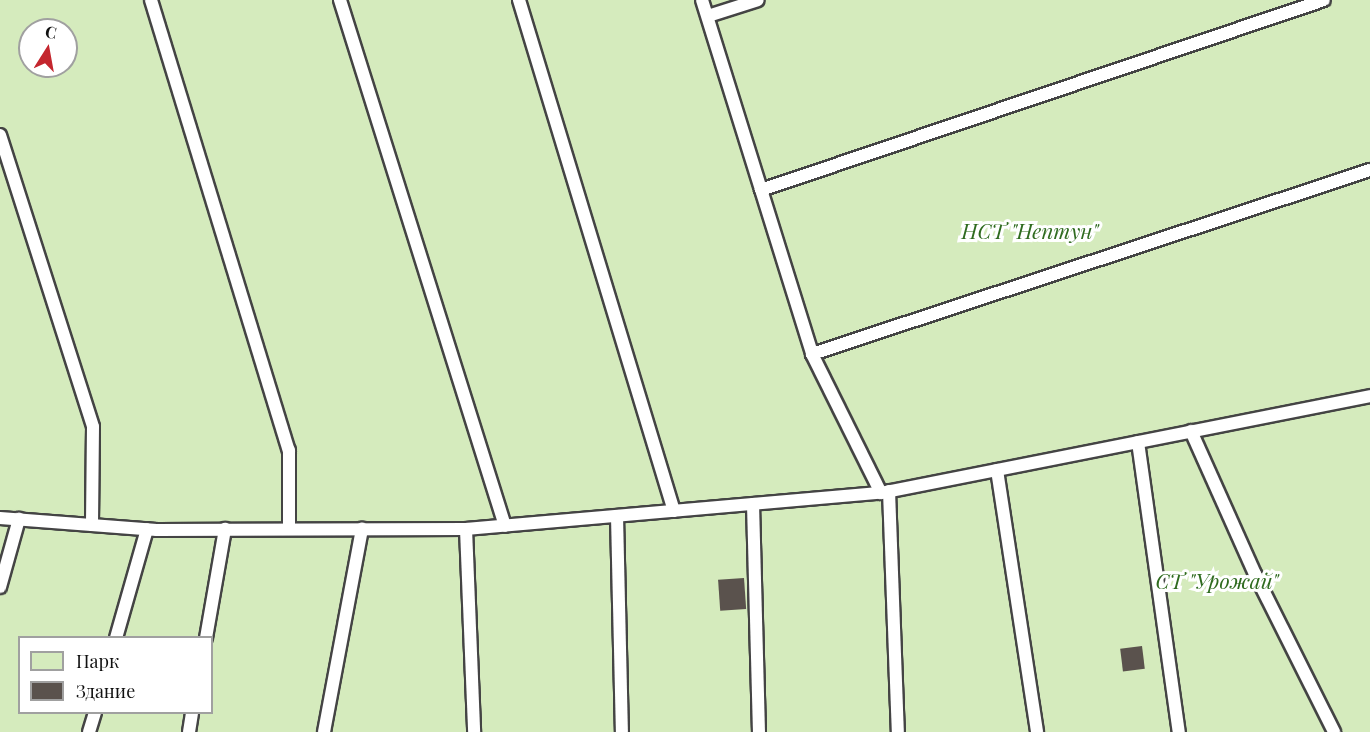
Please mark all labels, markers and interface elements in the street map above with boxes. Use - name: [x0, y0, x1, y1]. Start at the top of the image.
- north arrow: [18, 18, 78, 78]
- text: С: [44, 20, 59, 43]
- park label: НСТ "Нептун": [962, 217, 1098, 243]
- park label: СТ "Урожай": [1156, 567, 1278, 593]
- legend: [18, 636, 213, 714]
- text: Парк: [76, 649, 119, 673]
- text: Здание: [76, 679, 135, 703]

